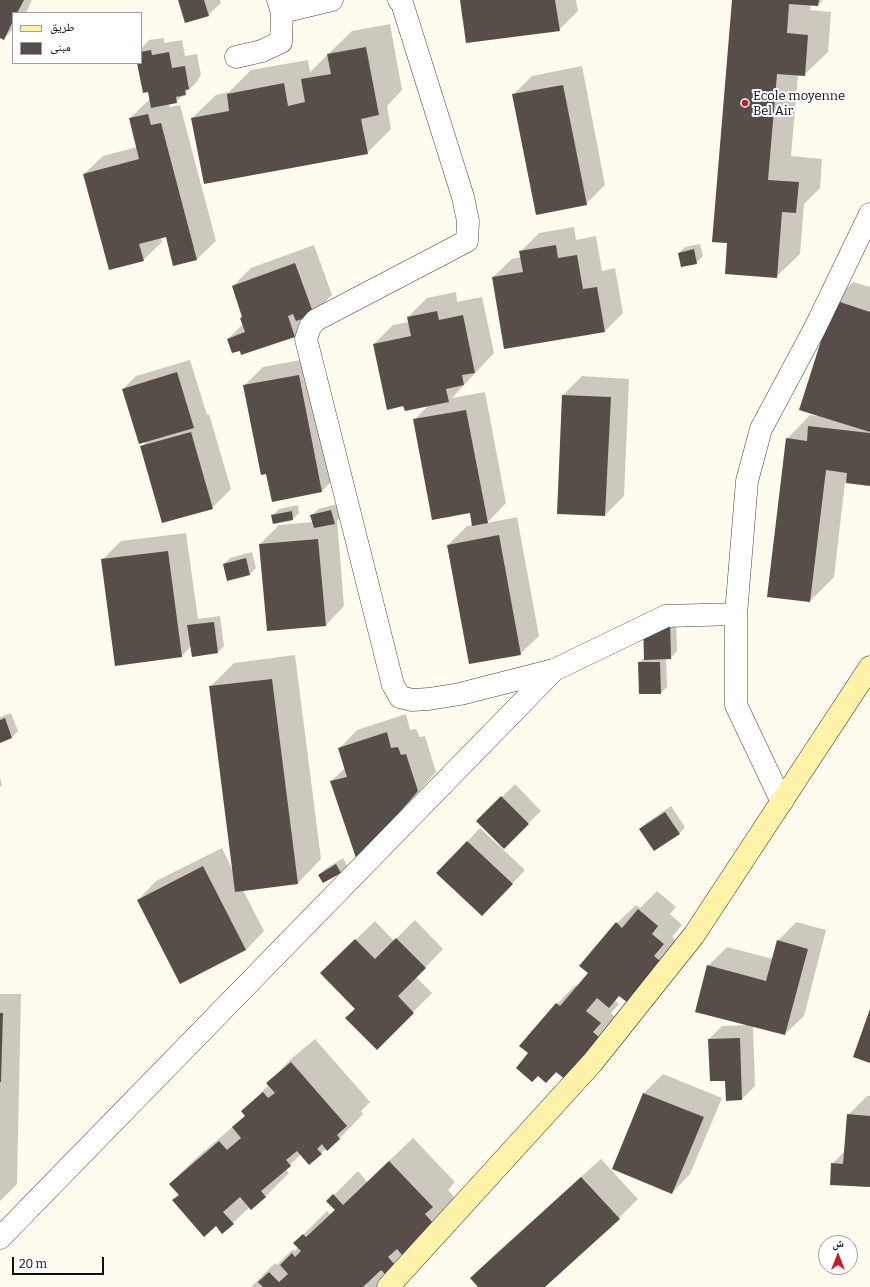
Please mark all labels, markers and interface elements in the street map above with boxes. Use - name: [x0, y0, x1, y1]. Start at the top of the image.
- legend: [12, 12, 142, 64]
- text: طريق: [50, 20, 75, 34]
- text: مبنى: [50, 40, 71, 54]
- place label: Ecole moyenne Bel Air: [753, 88, 845, 119]
- marker: Ecole moyenne Bel Air: [740, 98, 750, 108]
- north arrow: [818, 1235, 858, 1275]
- text: ش: [832, 1237, 844, 1250]
- scale bar: [14, 1249, 106, 1275]
- text: 20 m: [19, 1257, 47, 1271]

